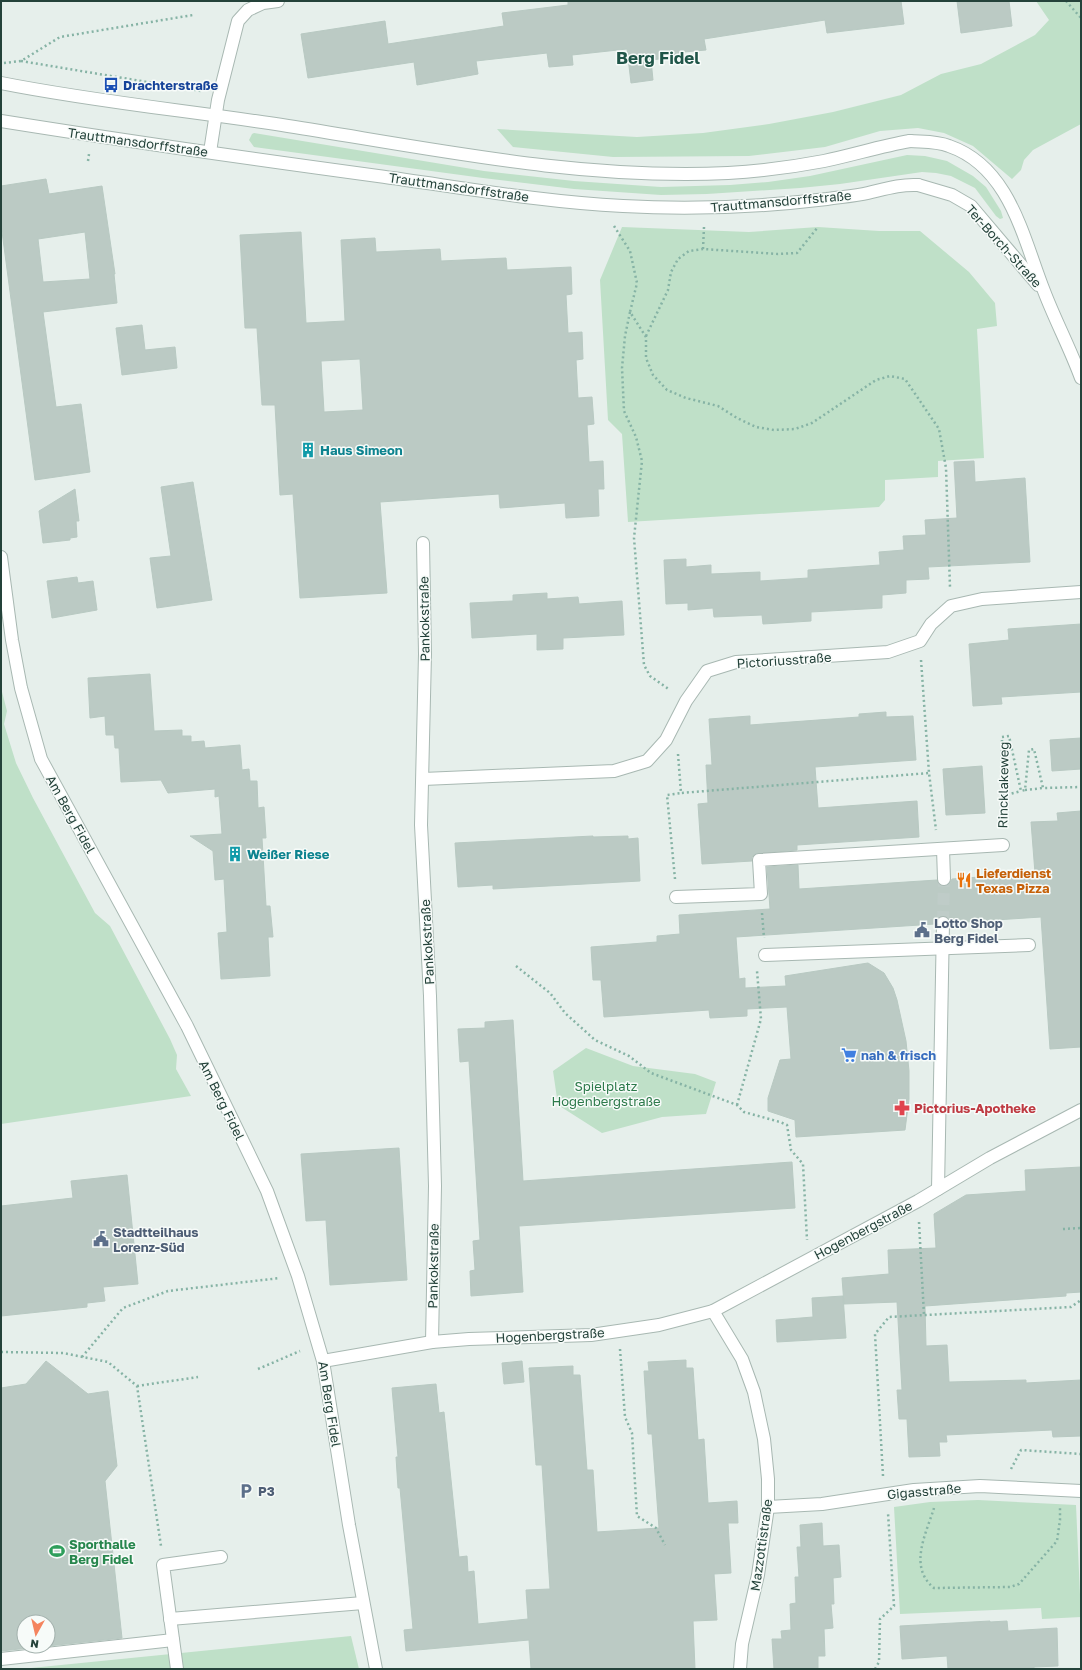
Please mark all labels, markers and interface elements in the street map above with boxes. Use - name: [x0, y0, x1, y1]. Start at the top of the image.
- district label: Berg Fidel: [616, 47, 700, 68]
- bus stop icon: Drachterstraße: [102, 76, 120, 94]
- place label: Drachterstraße: [123, 77, 219, 93]
- street label: Trauttmansdorffstraße: [67, 124, 209, 160]
- street label: Trauttmansdorffstraße: [388, 169, 530, 205]
- street label: Trauttmansdorffstraße: [710, 187, 852, 215]
- street label: Ter-Borch-Straße: [963, 201, 1045, 291]
- building icon: Haus Simeon: [299, 441, 317, 459]
- place label: Haus Simeon: [320, 442, 403, 458]
- street label: Pankokstraße: [415, 576, 433, 662]
- street label: Pictoriusstraße: [736, 649, 832, 671]
- street label: Rincklakeweg: [994, 742, 1012, 828]
- street label: Am Berg Fidel: [43, 772, 99, 856]
- building icon: Weißer Riese: [226, 845, 244, 863]
- place label: Weißer Riese: [247, 846, 330, 862]
- place label: Lieferdienst Texas Pizza: [976, 865, 1051, 896]
- restaurant icon: Lieferdienst Texas Pizza: [955, 871, 973, 889]
- street label: Pankokstraße: [417, 899, 437, 985]
- place label: Lotto Shop Berg Fidel: [934, 915, 1003, 946]
- public building icon: Lotto Shop Berg Fidel: [913, 921, 931, 939]
- supermarket icon: nah & frisch: [840, 1046, 858, 1064]
- place label: nah & frisch: [861, 1047, 936, 1063]
- street label: Am Berg Fidel: [196, 1057, 248, 1143]
- park label: Spielplatz Hogenbergstraße: [551, 1078, 661, 1109]
- pharmacy icon: Pictorius-Apotheke: [893, 1099, 911, 1117]
- place label: Pictorius-Apotheke: [914, 1100, 1036, 1116]
- street label: Hogenbergstraße: [811, 1197, 915, 1263]
- street label: Pankokstraße: [424, 1223, 442, 1309]
- place label: Stadtteilhaus Lorenz-Süd: [113, 1224, 199, 1255]
- public building icon: Stadtteilhaus Lorenz-Süd: [92, 1230, 110, 1248]
- street label: Hogenbergstraße: [495, 1324, 605, 1346]
- street label: Am Berg Fidel: [315, 1360, 345, 1448]
- street label: Gigasstraße: [886, 1480, 962, 1502]
- parking icon: P3: [237, 1482, 255, 1500]
- place label: P3: [258, 1483, 275, 1499]
- street label: Mazzottistraße: [747, 1498, 775, 1592]
- place label: Sporthalle Berg Fidel: [69, 1536, 136, 1567]
- sports icon: Sporthalle Berg Fidel: [48, 1542, 66, 1560]
- north arrow: [16, 1614, 56, 1654]
- text: N: [29, 1637, 40, 1651]

